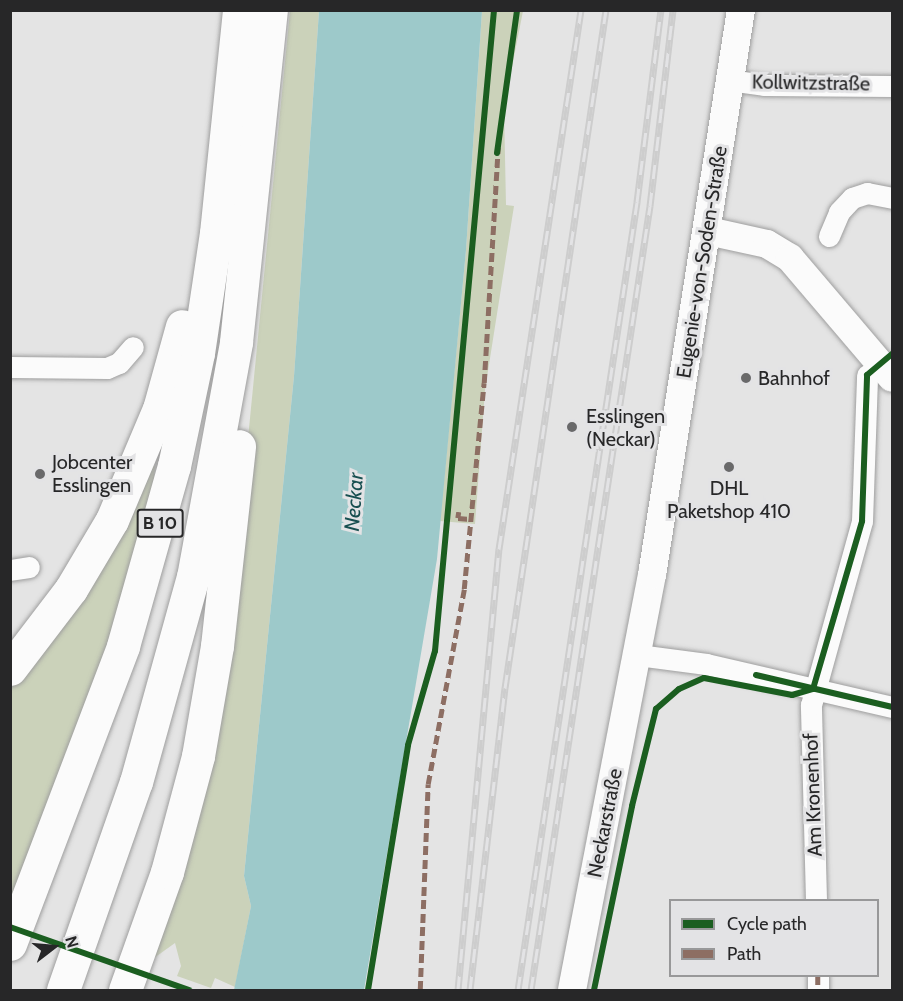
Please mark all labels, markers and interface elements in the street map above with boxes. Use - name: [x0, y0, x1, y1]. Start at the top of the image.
- street label: Kollwitzstraße: [752, 70, 870, 96]
- street label: Eugenie-von-Soden-Straße: [672, 144, 732, 380]
- place label: Bahnhof: [758, 366, 830, 390]
- marker: Bahnhof: [739, 371, 753, 385]
- place label: Esslingen (Neckar): [586, 404, 665, 451]
- marker: Esslingen (Neckar): [563, 418, 581, 436]
- place label: Jobcenter Esslingen: [52, 450, 132, 497]
- marker: DHL Paketshop 410: [722, 460, 736, 474]
- marker: Jobcenter Esslingen: [33, 467, 47, 481]
- water label: Neckar: [339, 472, 369, 532]
- place label: DHL Paketshop 410: [667, 476, 791, 523]
- road number: B 10: [136, 508, 184, 538]
- street label: Am Kronenhof: [799, 733, 827, 857]
- street label: Neckarstraße: [583, 767, 627, 879]
- legend: [669, 899, 879, 977]
- text: Cycle path: [727, 913, 807, 935]
- north arrow: [24, 917, 84, 977]
- text: N: [61, 934, 82, 950]
- text: Path: [727, 943, 761, 965]

